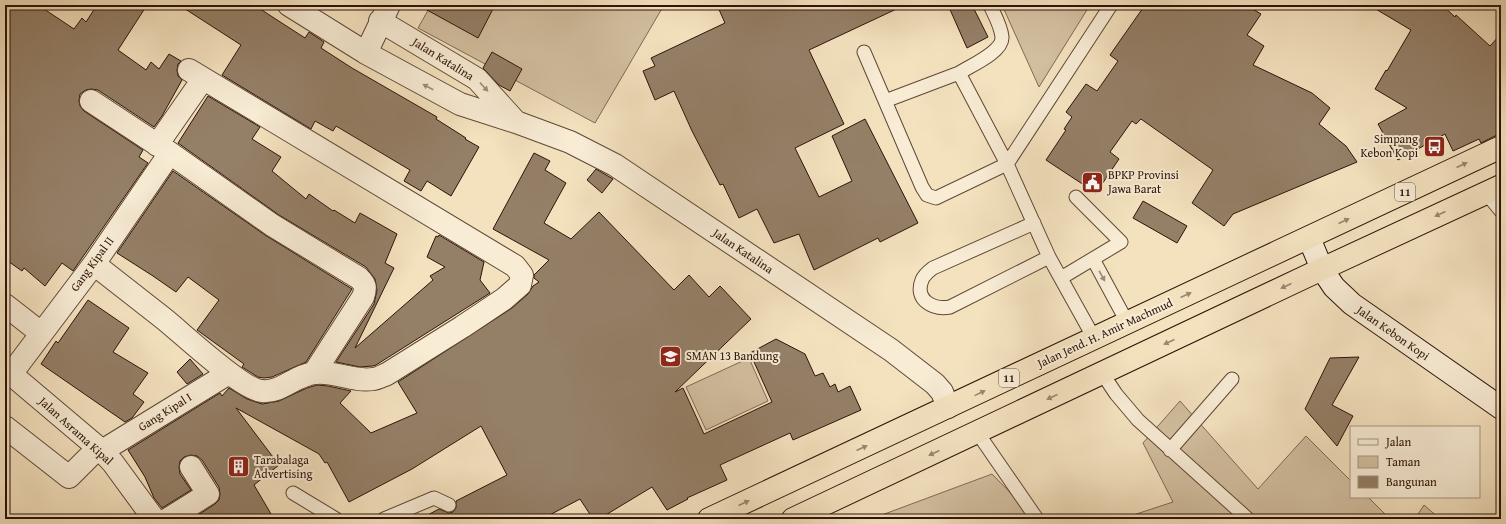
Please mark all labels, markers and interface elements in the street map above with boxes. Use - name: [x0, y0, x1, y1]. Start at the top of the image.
- street label: Jalan Katalina: [408, 32, 478, 84]
- one-way arrow: [479, 82, 489, 92]
- one-way arrow: [423, 84, 434, 90]
- place label: Simpang Kebon Kopi: [1360, 130, 1419, 161]
- bus stop icon: Simpang Kebon Kopi: [1421, 133, 1447, 159]
- one-way arrow: [1456, 162, 1467, 168]
- place label: BPKP Provinsi Jawa Barat: [1106, 166, 1179, 197]
- public building icon: BPKP Provinsi Jawa Barat: [1080, 169, 1106, 195]
- road number: 11: [1395, 183, 1415, 201]
- one-way arrow: [1435, 211, 1446, 217]
- one-way arrow: [1339, 218, 1350, 224]
- street label: Jalan Katalina: [708, 223, 777, 277]
- street label: Gang Kipal II: [66, 233, 117, 295]
- one-way arrow: [1099, 271, 1106, 282]
- one-way arrow: [1281, 283, 1292, 289]
- one-way arrow: [1180, 292, 1191, 298]
- street label: Jalan Jend. H. Amir Machmud: [1032, 293, 1176, 372]
- street label: Jalan Kebon Kopi: [1352, 300, 1434, 364]
- one-way arrow: [1163, 339, 1175, 345]
- school or university icon: SMAN 13 Bandung: [657, 343, 683, 369]
- place label: SMAN 13 Bandung: [686, 347, 779, 364]
- road number: 11: [999, 369, 1019, 387]
- street label: Gang Kipal I: [135, 388, 195, 435]
- one-way arrow: [974, 389, 985, 396]
- street label: Jalan Asrama Kipal: [34, 391, 118, 469]
- one-way arrow: [1046, 394, 1057, 400]
- legend: [1350, 426, 1480, 498]
- text: Jalan: [1384, 433, 1411, 450]
- one-way arrow: [856, 445, 868, 451]
- one-way arrow: [928, 450, 940, 456]
- place label: Tarabalaga Advertising: [254, 451, 312, 482]
- text: Taman: [1386, 453, 1420, 470]
- building icon: Tarabalaga Advertising: [226, 454, 252, 480]
- text: Bangunan: [1386, 473, 1437, 490]
- one-way arrow: [738, 499, 750, 506]

